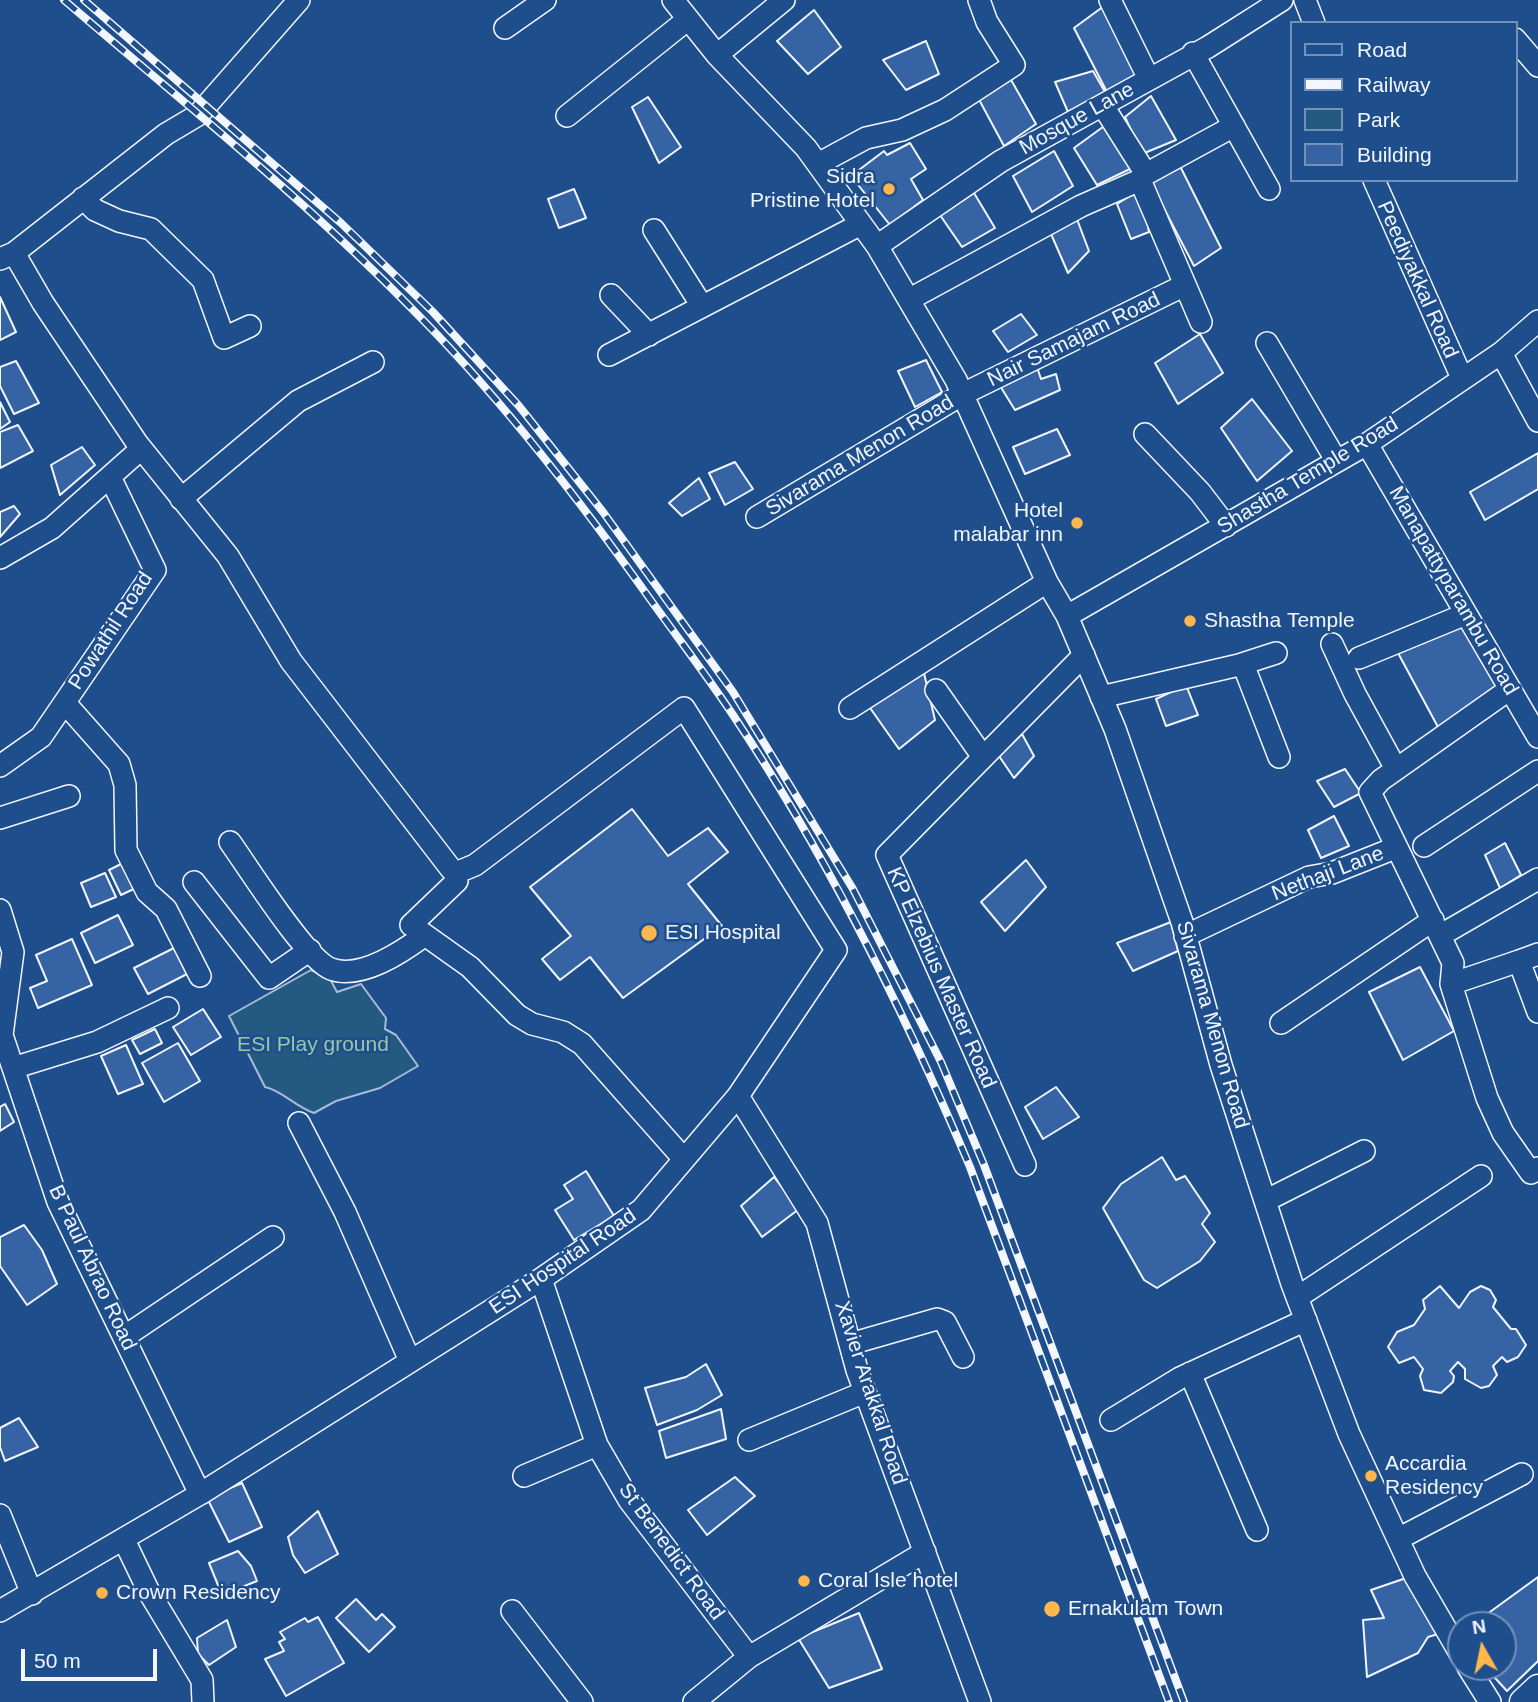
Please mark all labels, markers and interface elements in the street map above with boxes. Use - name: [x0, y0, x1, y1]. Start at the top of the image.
- legend: [1290, 21, 1517, 182]
- text: Road: [1357, 38, 1407, 61]
- text: Railway: [1357, 73, 1431, 96]
- street label: Mosque Lane: [1015, 77, 1139, 161]
- text: Park: [1357, 108, 1400, 131]
- text: Building: [1357, 143, 1432, 166]
- place label: Sidra Pristine Hotel: [750, 164, 875, 214]
- marker: Sidra Pristine Hotel: [881, 181, 897, 197]
- street label: Peediyakkal Road: [1371, 198, 1463, 362]
- street label: Nair Samajam Road: [984, 287, 1164, 393]
- street label: Sivarama Menon Road: [761, 390, 959, 522]
- street label: Shastha Temple Road: [1213, 412, 1403, 540]
- street label: Manapattyparambu Road: [1383, 482, 1523, 700]
- place label: Hotel malabar inn: [953, 498, 1063, 548]
- marker: Hotel malabar inn: [1069, 515, 1085, 531]
- street label: Powathil Road: [64, 567, 158, 695]
- place label: Shastha Temple: [1204, 608, 1355, 634]
- marker: Shastha Temple: [1182, 613, 1198, 629]
- street label: Nethaji Lane: [1268, 841, 1388, 907]
- street label: KP Elzebius Master Road: [881, 864, 1001, 1092]
- street label: Sivarama Menon Road: [1170, 918, 1254, 1132]
- place label: ESI Hospital: [665, 920, 781, 946]
- marker: ESI Hospital: [639, 923, 659, 943]
- park label: ESI Play ground: [237, 1032, 389, 1058]
- street label: B Paul Abrao Road: [43, 1181, 141, 1355]
- street label: ESI Hospital Road: [485, 1204, 641, 1320]
- street label: Xavier Arakkal Road: [828, 1298, 912, 1488]
- place label: Accardia Residency: [1385, 1451, 1483, 1501]
- marker: Accardia Residency: [1363, 1468, 1379, 1484]
- street label: St Benedict Road: [613, 1478, 729, 1626]
- place label: Coral Isle hotel: [818, 1568, 958, 1594]
- marker: Coral Isle hotel: [796, 1573, 812, 1589]
- place label: Crown Residency: [116, 1580, 281, 1606]
- marker: Crown Residency: [94, 1585, 110, 1601]
- place label: Ernakulam Town: [1068, 1596, 1223, 1622]
- marker: Ernakulam Town: [1042, 1599, 1062, 1619]
- north arrow: [1447, 1611, 1517, 1681]
- text: N: [1471, 1615, 1487, 1638]
- scale bar: [24, 1636, 161, 1680]
- text: 50 m: [34, 1649, 81, 1672]

